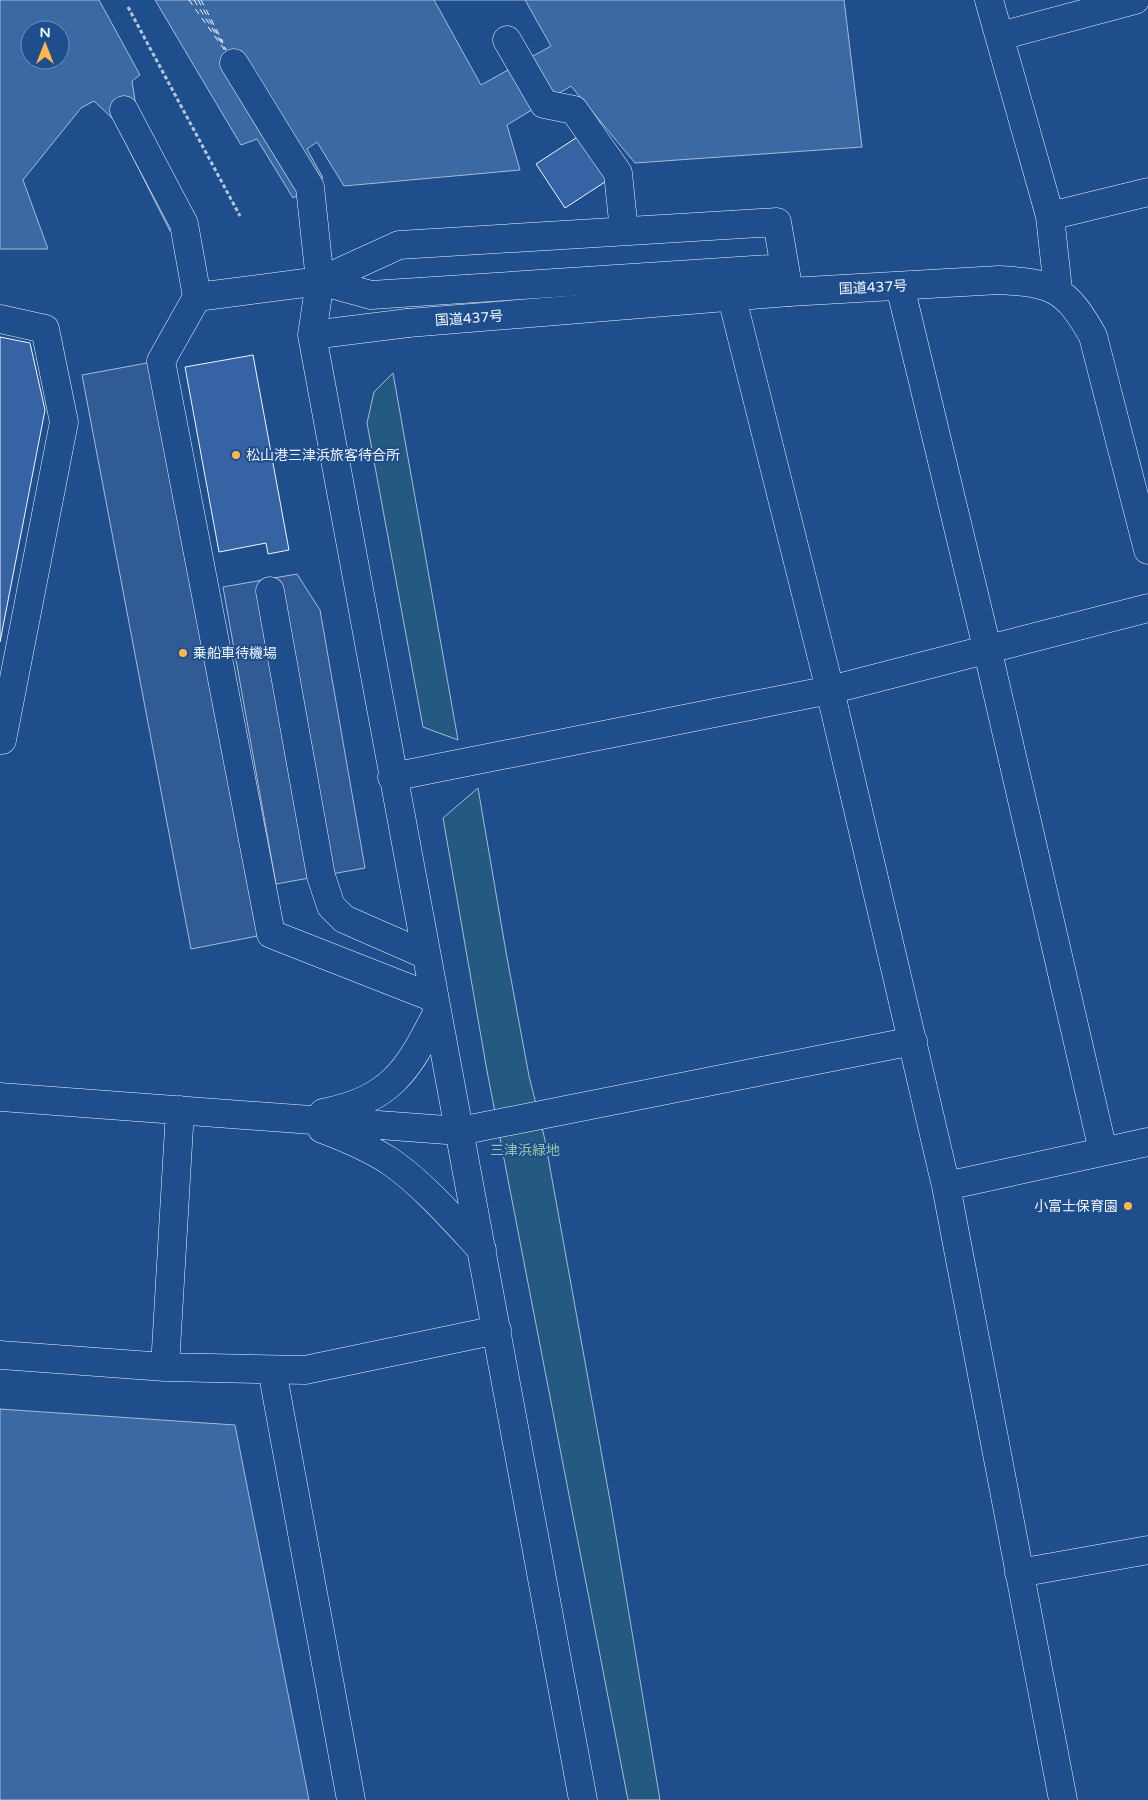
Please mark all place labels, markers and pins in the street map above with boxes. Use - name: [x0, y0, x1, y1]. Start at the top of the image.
- place label: 松山港三津浜旅客待合所: [246, 447, 400, 464]
- marker: 松山港三津浜旅客待合所: [230, 449, 242, 461]
- place label: 乗船車待機場: [193, 645, 277, 662]
- marker: 乗船車待機場: [177, 647, 189, 659]
- place label: 小富士保育園: [1034, 1198, 1118, 1215]
- marker: 小富士保育園: [1122, 1200, 1134, 1212]

